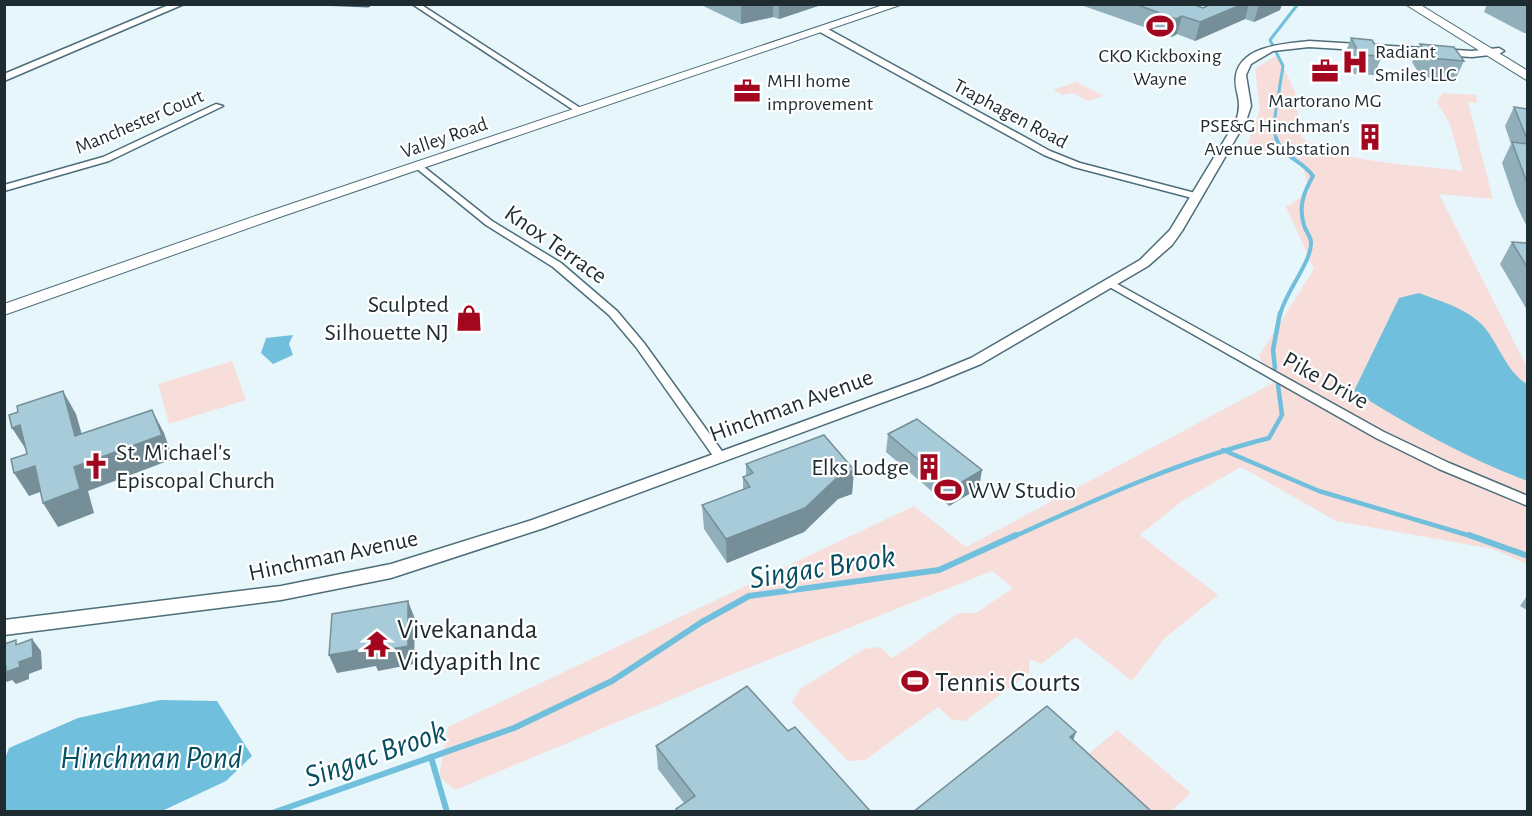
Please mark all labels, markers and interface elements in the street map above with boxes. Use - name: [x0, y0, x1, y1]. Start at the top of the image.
- sports icon: CKO Kickboxing Wayne: [1145, 11, 1175, 41]
- place label: Radiant Smiles LLC: [1375, 42, 1456, 85]
- place label: CKO Kickboxing Wayne: [1099, 46, 1222, 89]
- hospital icon: Radiant Smiles LLC: [1340, 47, 1370, 77]
- office icon: Martorano MG: [1310, 56, 1340, 86]
- place label: MHI home improvement: [767, 71, 874, 114]
- street label: Traphagen Road: [950, 75, 1071, 152]
- office icon: MHI home improvement: [732, 76, 762, 106]
- street label: Manchester Court: [72, 86, 207, 158]
- place label: Martorano MG: [1268, 91, 1382, 111]
- street label: Valley Road: [398, 114, 490, 162]
- place label: PSE&G Hinchman's Avenue Substation: [1200, 116, 1350, 159]
- building icon: PSE&G Hinchman's Avenue Substation: [1355, 122, 1385, 152]
- street label: Knox Terrace: [500, 201, 611, 289]
- place label: Sculpted Silhouette NJ: [325, 293, 449, 345]
- shop icon: Sculpted Silhouette NJ: [454, 303, 484, 333]
- street label: Pike Drive: [1279, 348, 1372, 414]
- street label: Hinchman Avenue: [706, 365, 876, 447]
- place label: St. Michael's Episcopal Church: [116, 441, 275, 493]
- church icon: St. Michael's Episcopal Church: [81, 451, 111, 481]
- building icon: Elks Lodge: [914, 452, 944, 482]
- place label: Elks Lodge: [811, 456, 909, 480]
- sports icon: WW Studio: [933, 475, 963, 505]
- place label: WW Studio: [968, 479, 1076, 503]
- street label: Hinchman Avenue: [246, 526, 420, 586]
- water label: Singac Brook: [747, 540, 897, 594]
- place label: Vivekananda Vidyapith Inc: [397, 616, 540, 676]
- temple icon: Vivekananda Vidyapith Inc: [362, 629, 392, 659]
- sports icon: Tennis Courts: [900, 666, 930, 696]
- place label: Tennis Courts: [935, 669, 1080, 697]
- water label: Singac Brook: [300, 715, 450, 793]
- water label: Hinchman Pond: [60, 742, 242, 774]

